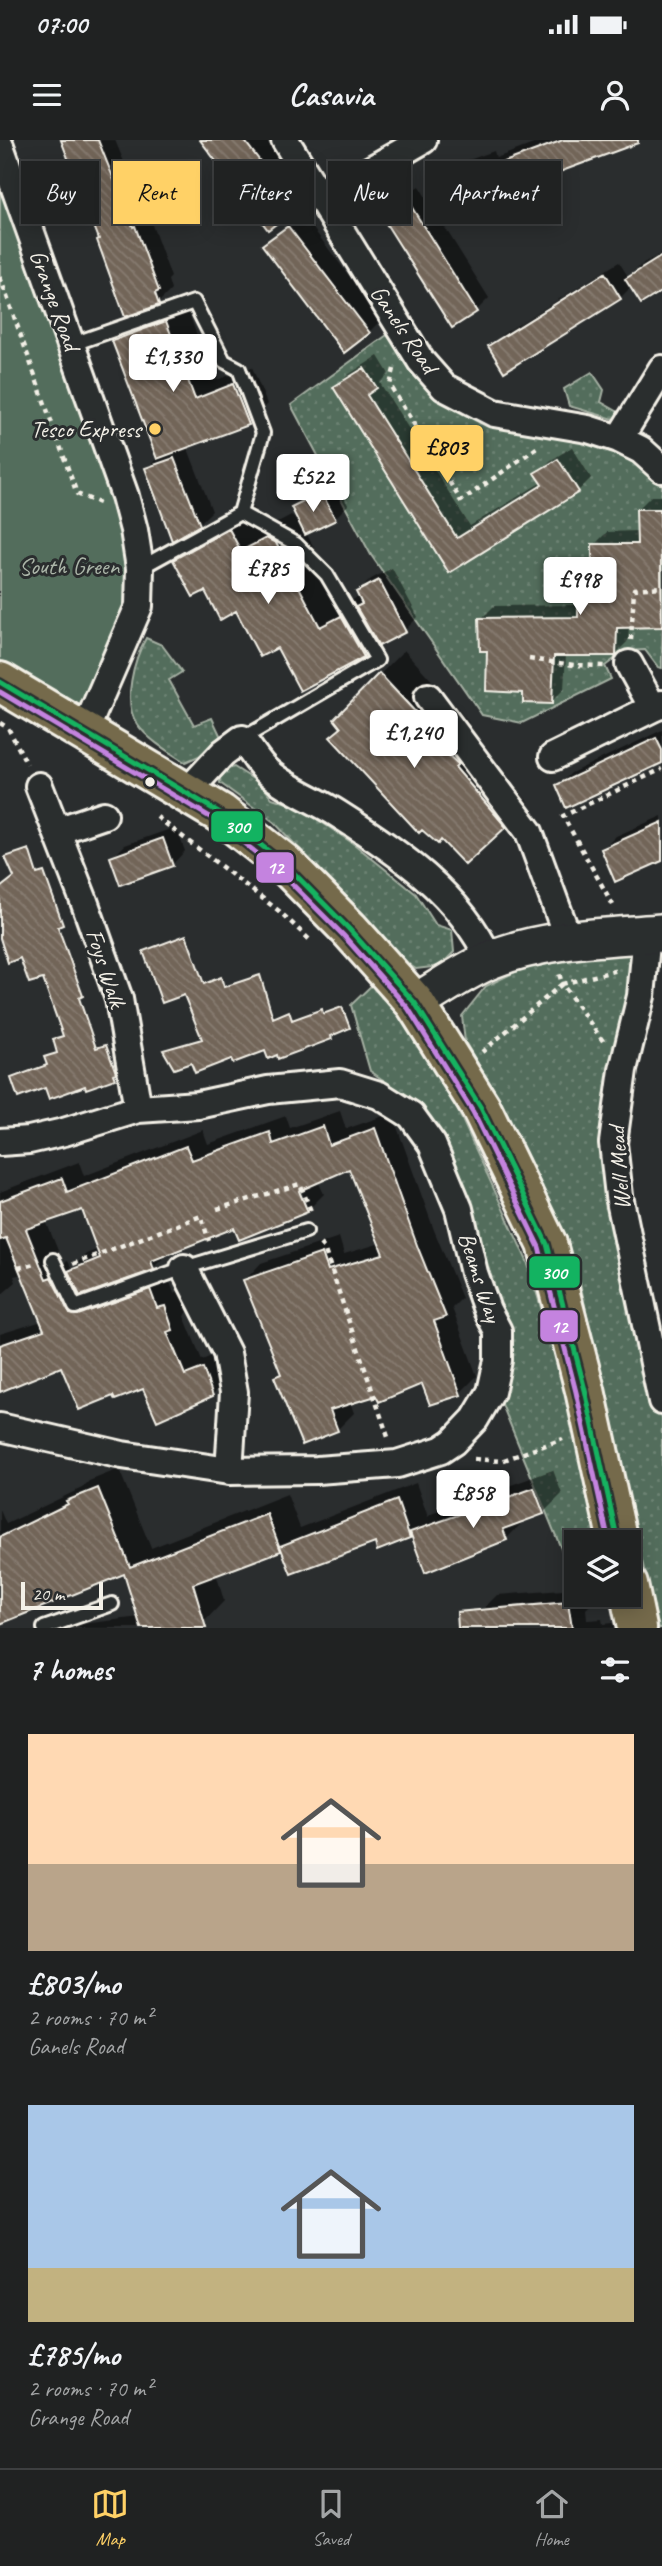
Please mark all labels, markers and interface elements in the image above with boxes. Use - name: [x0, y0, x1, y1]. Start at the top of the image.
- text: 07:00: [35, 8, 87, 41]
- text: Casavia: [289, 74, 374, 115]
- icon: menu: [28, 76, 66, 114]
- icon: person: [596, 76, 634, 114]
- chip: Buy: [21, 161, 99, 224]
- chip: Rent: [113, 161, 200, 224]
- chip: Filters: [214, 161, 314, 224]
- chip: New: [328, 161, 411, 224]
- chip: Apartment: [425, 161, 561, 224]
- street label: Grange Road: [23, 246, 88, 358]
- street label: Ganels Road: [364, 279, 446, 382]
- pin: £1,330: [116, 334, 230, 394]
- text: £1,330: [145, 342, 201, 371]
- place label: Tesco Express: [31, 414, 144, 444]
- marker: Tesco Express: [147, 421, 163, 437]
- pin: £803: [406, 426, 488, 485]
- text: £803: [426, 433, 468, 462]
- pin: £522: [272, 454, 354, 514]
- text: £522: [292, 462, 334, 491]
- pin: £785: [227, 546, 309, 606]
- park label: South Green: [19, 551, 120, 581]
- text: £785: [248, 554, 288, 583]
- pin: £998: [539, 558, 621, 617]
- text: £998: [560, 565, 600, 594]
- pin: £1,240: [357, 710, 471, 770]
- text: £1,240: [386, 718, 442, 747]
- unlabelled marker: [143, 775, 157, 789]
- line badge: 300: [210, 810, 264, 843]
- text: 300: [224, 815, 252, 839]
- line badge: 12: [255, 851, 295, 884]
- text: 12: [266, 856, 286, 880]
- street label: Foys Walk: [79, 925, 133, 1013]
- street label: Well Mead: [601, 1122, 637, 1211]
- street label: Beams Way: [451, 1228, 509, 1327]
- line badge: 300: [528, 1255, 581, 1289]
- text: 300: [541, 1261, 569, 1285]
- line badge: 12: [539, 1309, 579, 1343]
- text: 12: [550, 1315, 570, 1339]
- pin: £858: [432, 1470, 514, 1530]
- text: £858: [452, 1478, 494, 1507]
- map controls: [564, 1530, 641, 1607]
- button: layers: [564, 1530, 641, 1607]
- scale bar: [21, 1579, 103, 1611]
- text: 20 m: [32, 1582, 64, 1606]
- text: 7 homes: [28, 1651, 113, 1689]
- icon: filters: [596, 1651, 634, 1689]
- icon: home: [268, 1780, 394, 1906]
- text: £803/mo: [28, 1965, 120, 2003]
- text: 2 rooms · 70 m²: [28, 2003, 152, 2032]
- text: Ganels Road: [28, 2032, 124, 2061]
- icon: home: [268, 2151, 394, 2277]
- text: £785/mo: [28, 2336, 120, 2374]
- text: 2 rooms · 70 m²: [28, 2374, 152, 2403]
- text: Grange Road: [28, 2403, 128, 2432]
- tab: Map: [91, 2485, 129, 2551]
- tab: Saved: [312, 2485, 350, 2551]
- tab: Home: [533, 2485, 571, 2551]

